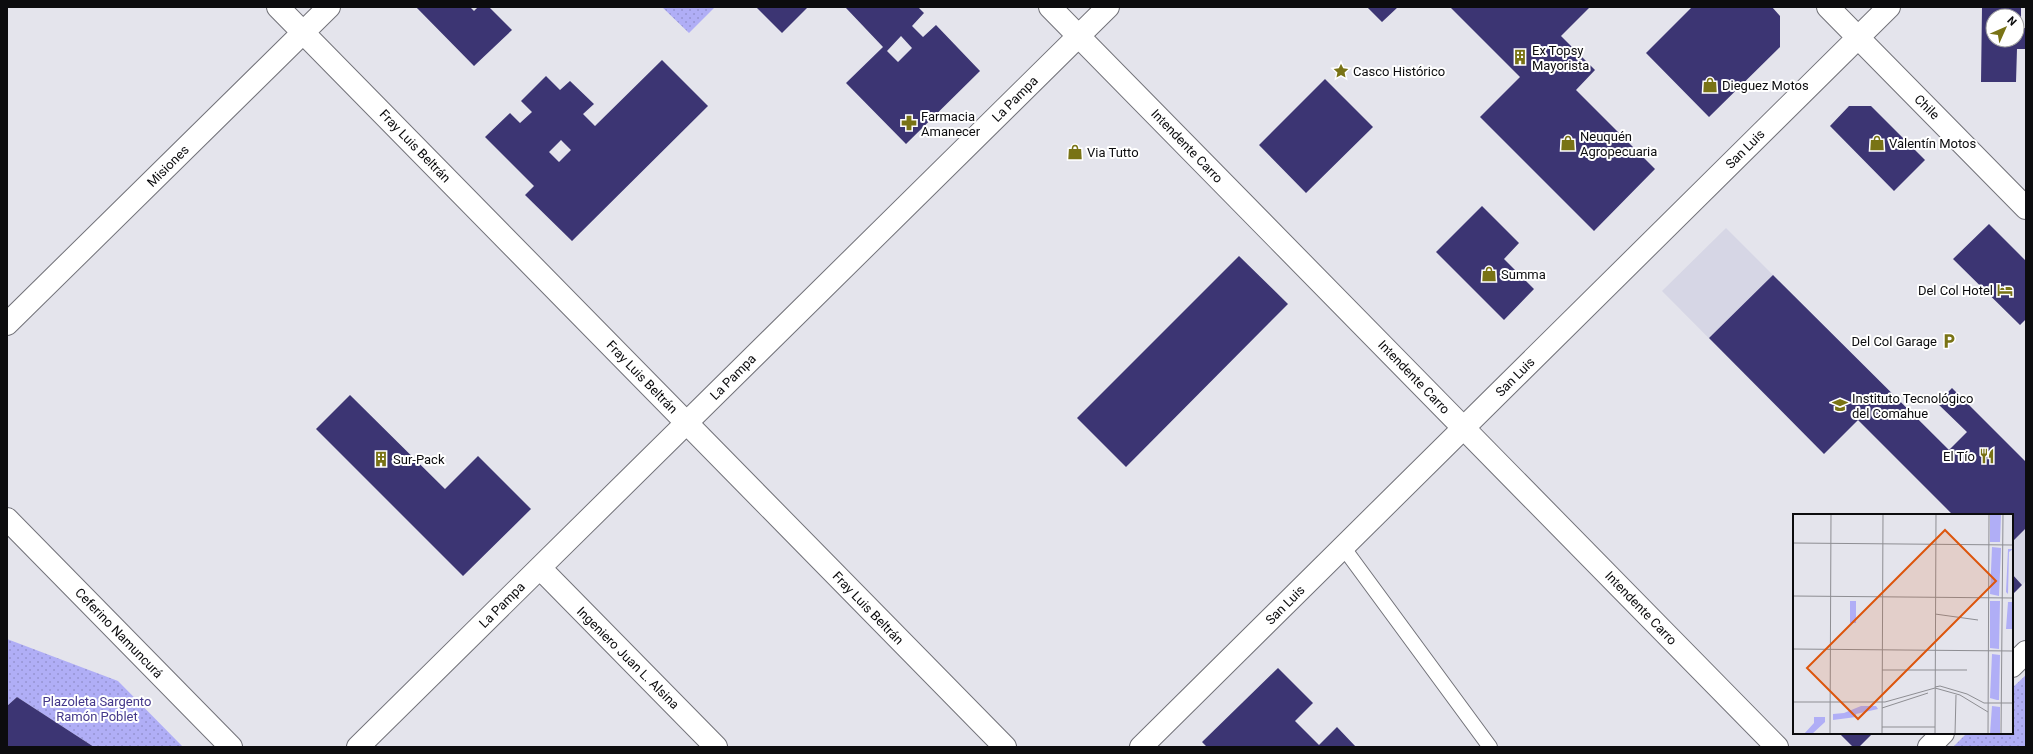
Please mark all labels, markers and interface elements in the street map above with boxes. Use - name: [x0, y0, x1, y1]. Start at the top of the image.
- north arrow: [1985, 8, 2025, 48]
- text: N: [2004, 14, 2019, 29]
- place label: Ex Topsy Mayorista: [1532, 43, 1589, 73]
- building icon: Ex Topsy Mayorista: [1511, 48, 1529, 66]
- place icon: Casco Histórico: [1332, 62, 1350, 80]
- place label: Casco Histórico: [1353, 64, 1445, 79]
- street label: La Pampa: [989, 73, 1041, 125]
- shop icon: Dieguez Motos: [1701, 76, 1719, 94]
- place label: Dieguez Motos: [1722, 78, 1809, 93]
- street label: Chile: [1911, 91, 1943, 123]
- street label: Intendente Carro: [1148, 106, 1226, 186]
- street label: Fray Luis Beltrán: [376, 107, 454, 185]
- place label: Farmacia Amanecer: [921, 109, 981, 139]
- pharmacy icon: Farmacia Amanecer: [900, 114, 918, 132]
- street label: San Luis: [1722, 126, 1768, 172]
- place label: Neuquén Agropecuaria: [1580, 129, 1657, 159]
- shop icon: Neuquén Agropecuaria: [1559, 134, 1577, 152]
- shop icon: Valentín Motos: [1868, 134, 1886, 152]
- place label: Valentín Motos: [1889, 136, 1976, 151]
- street label: Misiones: [144, 142, 192, 190]
- shop icon: Via Tutto: [1066, 143, 1084, 161]
- place label: Via Tutto: [1087, 145, 1139, 160]
- shop icon: Summa: [1480, 265, 1498, 283]
- place label: Summa: [1501, 267, 1546, 282]
- hotel icon: Del Col Hotel: [1996, 281, 2014, 299]
- place label: Del Col Hotel: [1918, 283, 1993, 298]
- parking icon: Del Col Garage: [1940, 332, 1958, 350]
- place label: Del Col Garage: [1852, 334, 1937, 349]
- street label: Intendente Carro: [1375, 337, 1453, 417]
- street label: Fray Luis Beltrán: [603, 338, 681, 416]
- street label: La Pampa: [707, 351, 759, 403]
- street label: San Luis: [1492, 354, 1538, 400]
- place label: Instituto Tecnológico del Comahue: [1852, 391, 1973, 421]
- school or university icon: Instituto Tecnológico del Comahue: [1831, 396, 1849, 414]
- restaurant icon: El Tío: [1978, 447, 1996, 465]
- place label: El Tío: [1943, 449, 1975, 464]
- building icon: Sur-Pack: [372, 450, 390, 468]
- place label: Sur-Pack: [393, 452, 445, 467]
- inset map: [1793, 514, 2013, 734]
- street label: Intendente Carro: [1602, 568, 1680, 648]
- street label: Fray Luis Beltrán: [829, 569, 907, 647]
- street label: La Pampa: [476, 579, 528, 631]
- street label: San Luis: [1262, 582, 1308, 628]
- street label: Ceferino Namuncurá: [72, 585, 166, 681]
- street label: Ingeniero Juan L. Alsina: [574, 604, 682, 712]
- park label: Plazoleta Sargento Ramón Poblet: [43, 694, 151, 724]

